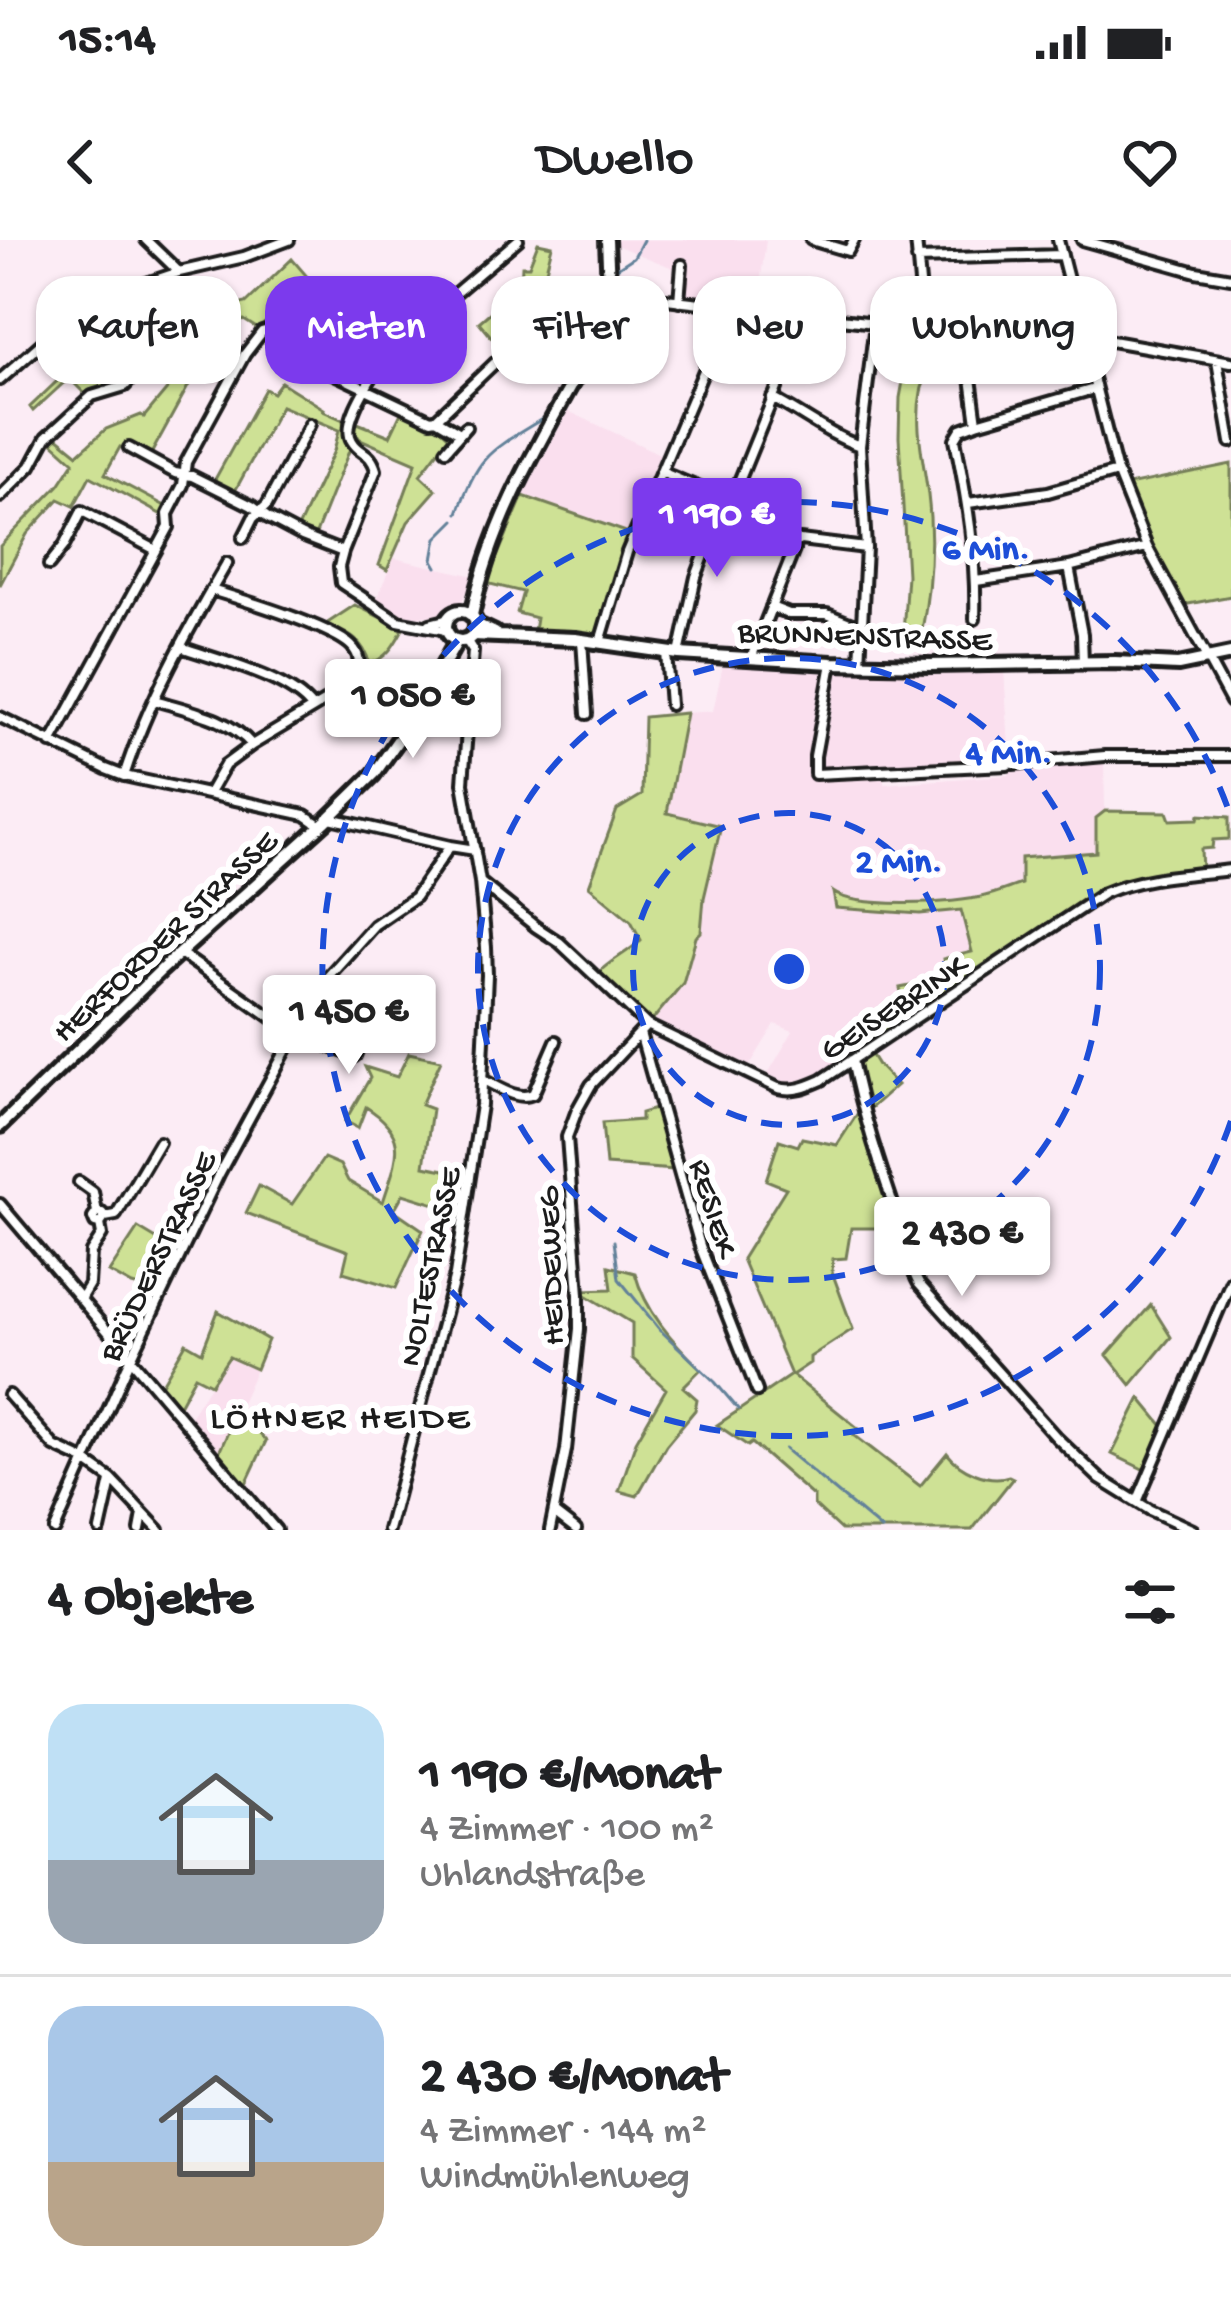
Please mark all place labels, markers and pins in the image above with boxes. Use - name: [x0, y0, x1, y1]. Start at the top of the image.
- pin: 1 190 €: [606, 478, 828, 580]
- pin: 1 050 €: [302, 659, 524, 761]
- centre of rings: [768, 948, 810, 990]
- pin: 1 450 €: [238, 975, 460, 1077]
- pin: 2 430 €: [851, 1197, 1073, 1299]

